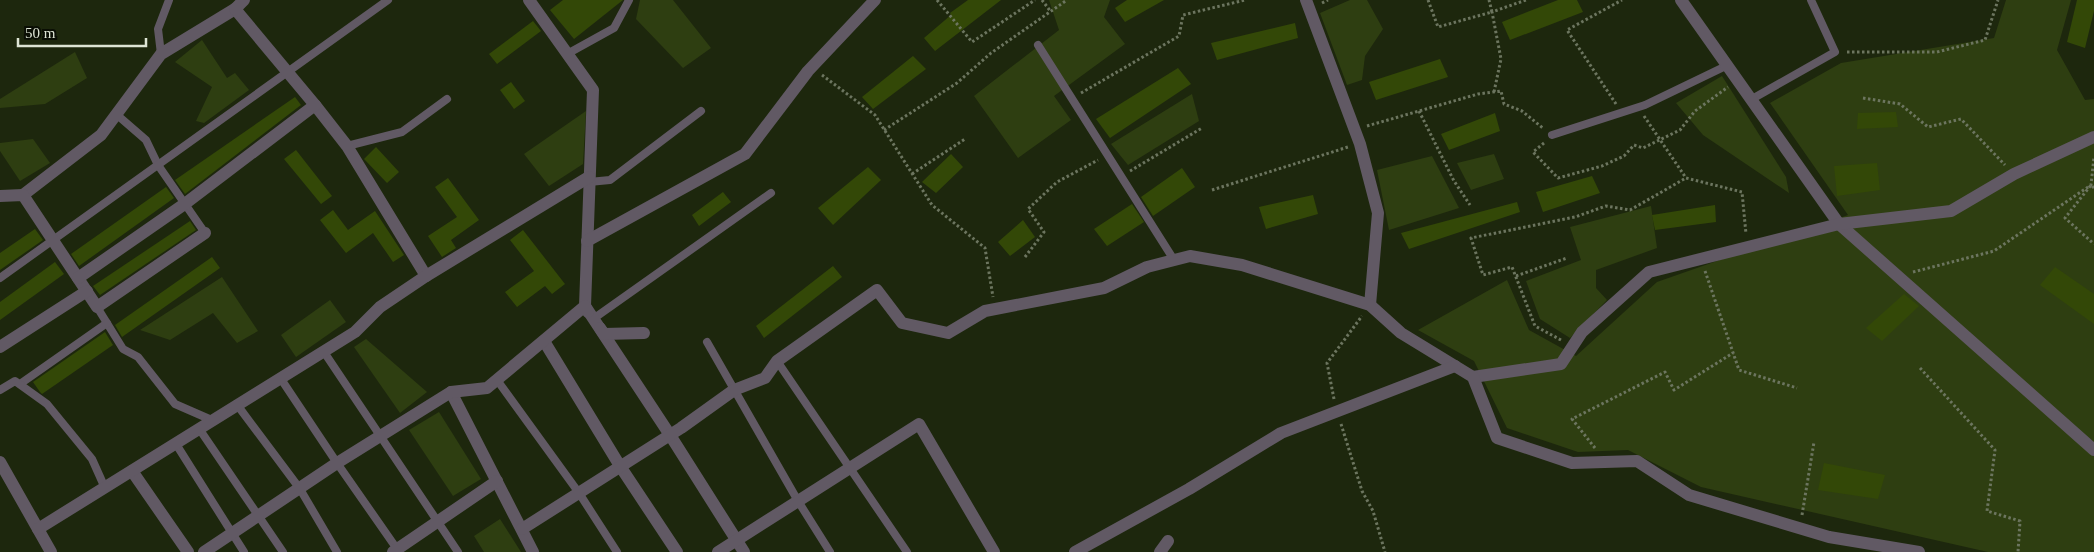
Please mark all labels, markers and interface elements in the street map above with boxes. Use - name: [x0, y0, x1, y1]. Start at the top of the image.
- scale bar: [18, 15, 145, 47]
- text: 50 m: [25, 25, 56, 41]

